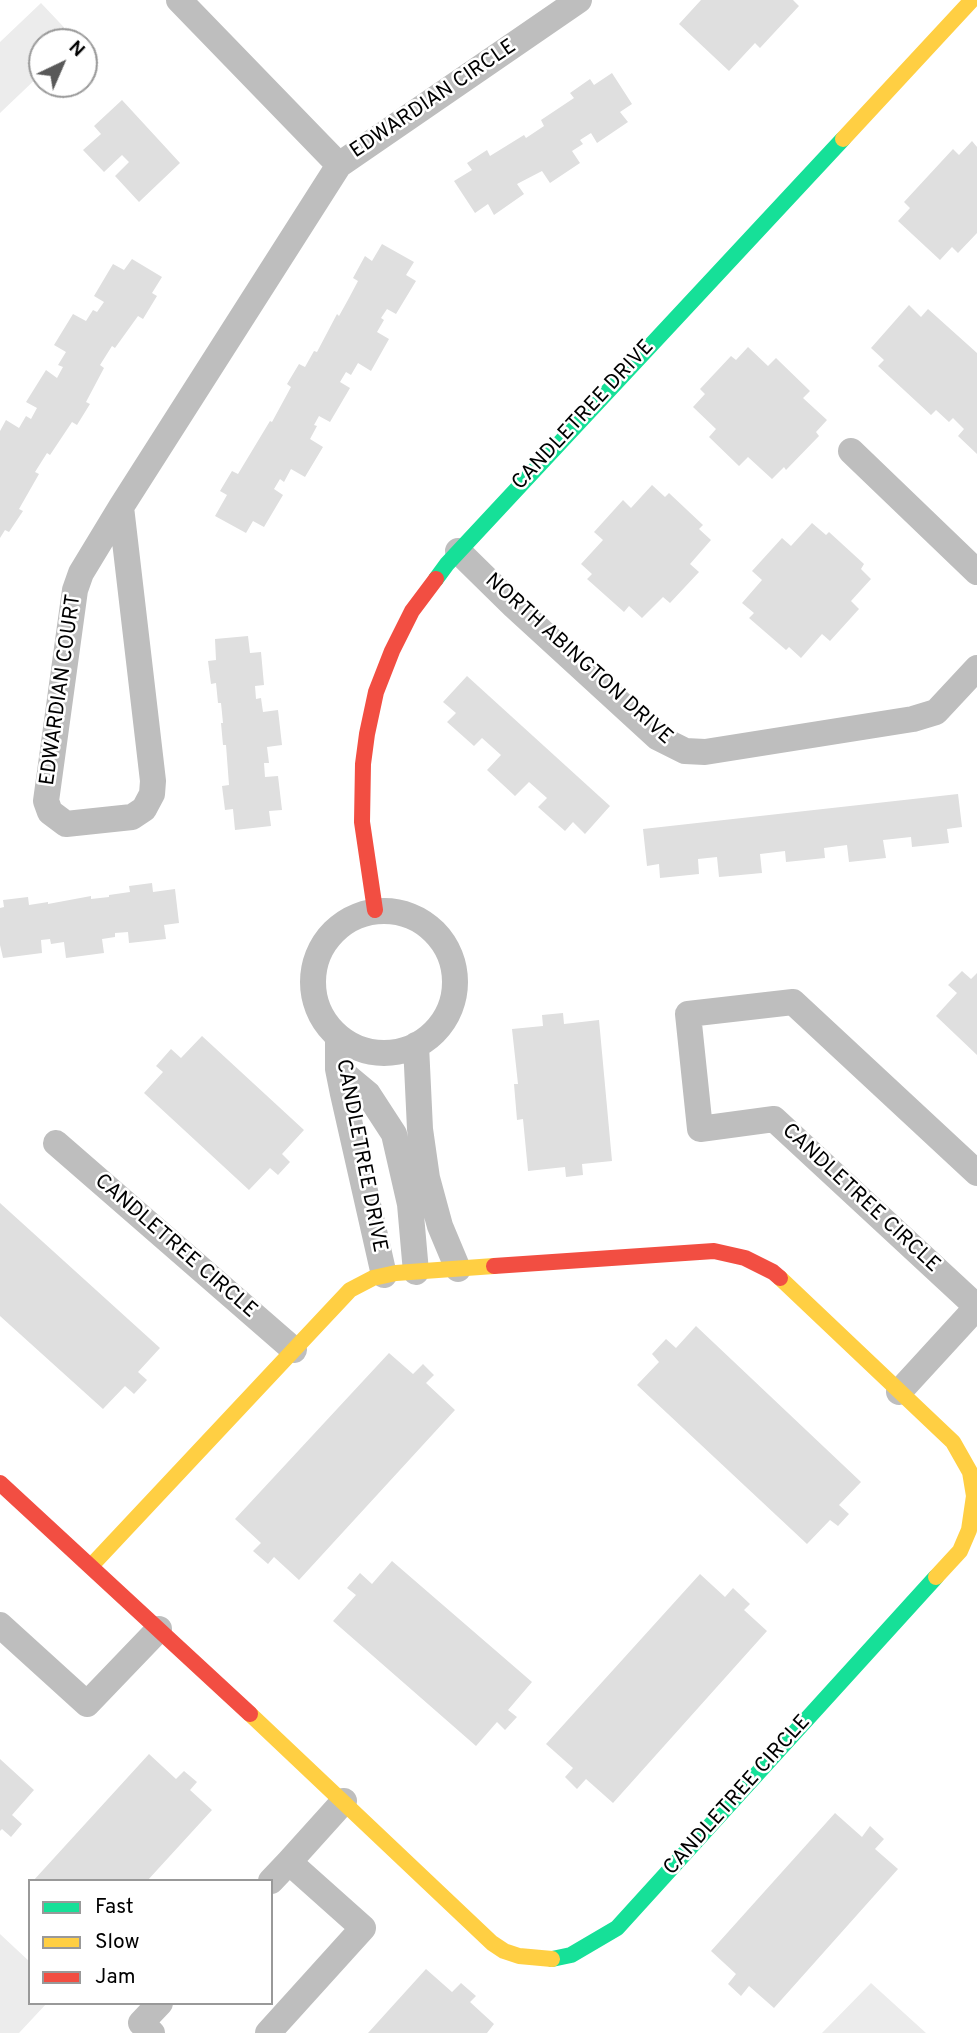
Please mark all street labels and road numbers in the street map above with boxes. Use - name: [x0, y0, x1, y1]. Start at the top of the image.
- street label: EDWARDIAN CIRCLE: [346, 35, 522, 165]
- street label: CANDLETREE DRIVE: [508, 336, 660, 496]
- street label: NORTH ABINGTON DRIVE: [479, 569, 677, 751]
- street label: EDWARDIAN COURT: [36, 593, 88, 787]
- street label: CANDLETREE DRIVE: [329, 1057, 391, 1255]
- street label: CANDLETREE CIRCLE: [776, 1119, 944, 1279]
- street label: CANDLETREE CIRCLE: [89, 1170, 261, 1324]
- street label: CANDLETREE CIRCLE: [659, 1711, 817, 1881]

